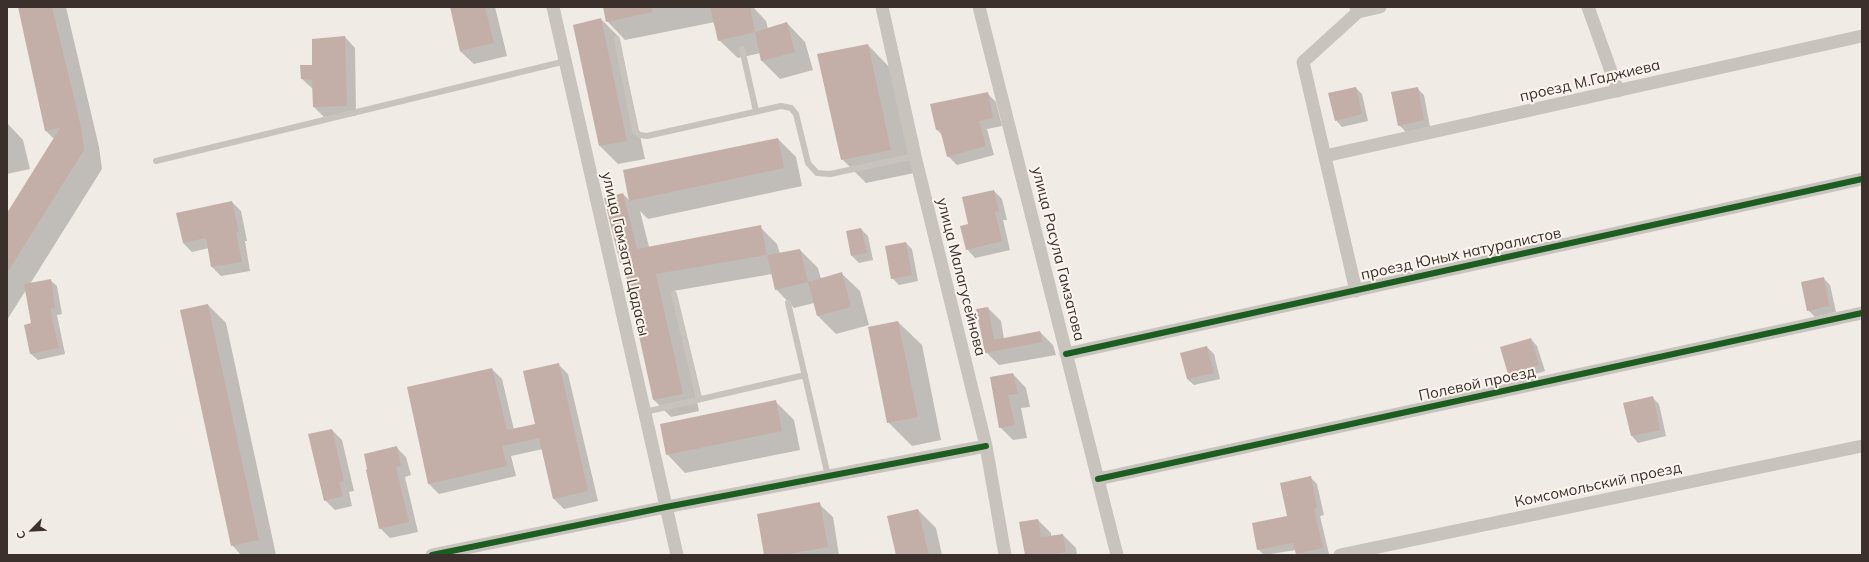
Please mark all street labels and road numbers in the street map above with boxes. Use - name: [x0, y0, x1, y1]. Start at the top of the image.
- street label: проезд М.Гаджиева: [1518, 56, 1662, 106]
- street label: улица Расула Гамзатова: [1028, 165, 1088, 343]
- street label: улица Гамзата Цадасы: [597, 170, 653, 338]
- street label: улица Малагусейнова: [933, 196, 989, 358]
- street label: проезд Юных натуралистов: [1359, 224, 1563, 284]
- street label: Полевой проезд: [1417, 363, 1537, 405]
- street label: Комсомольский проезд: [1513, 459, 1683, 511]

